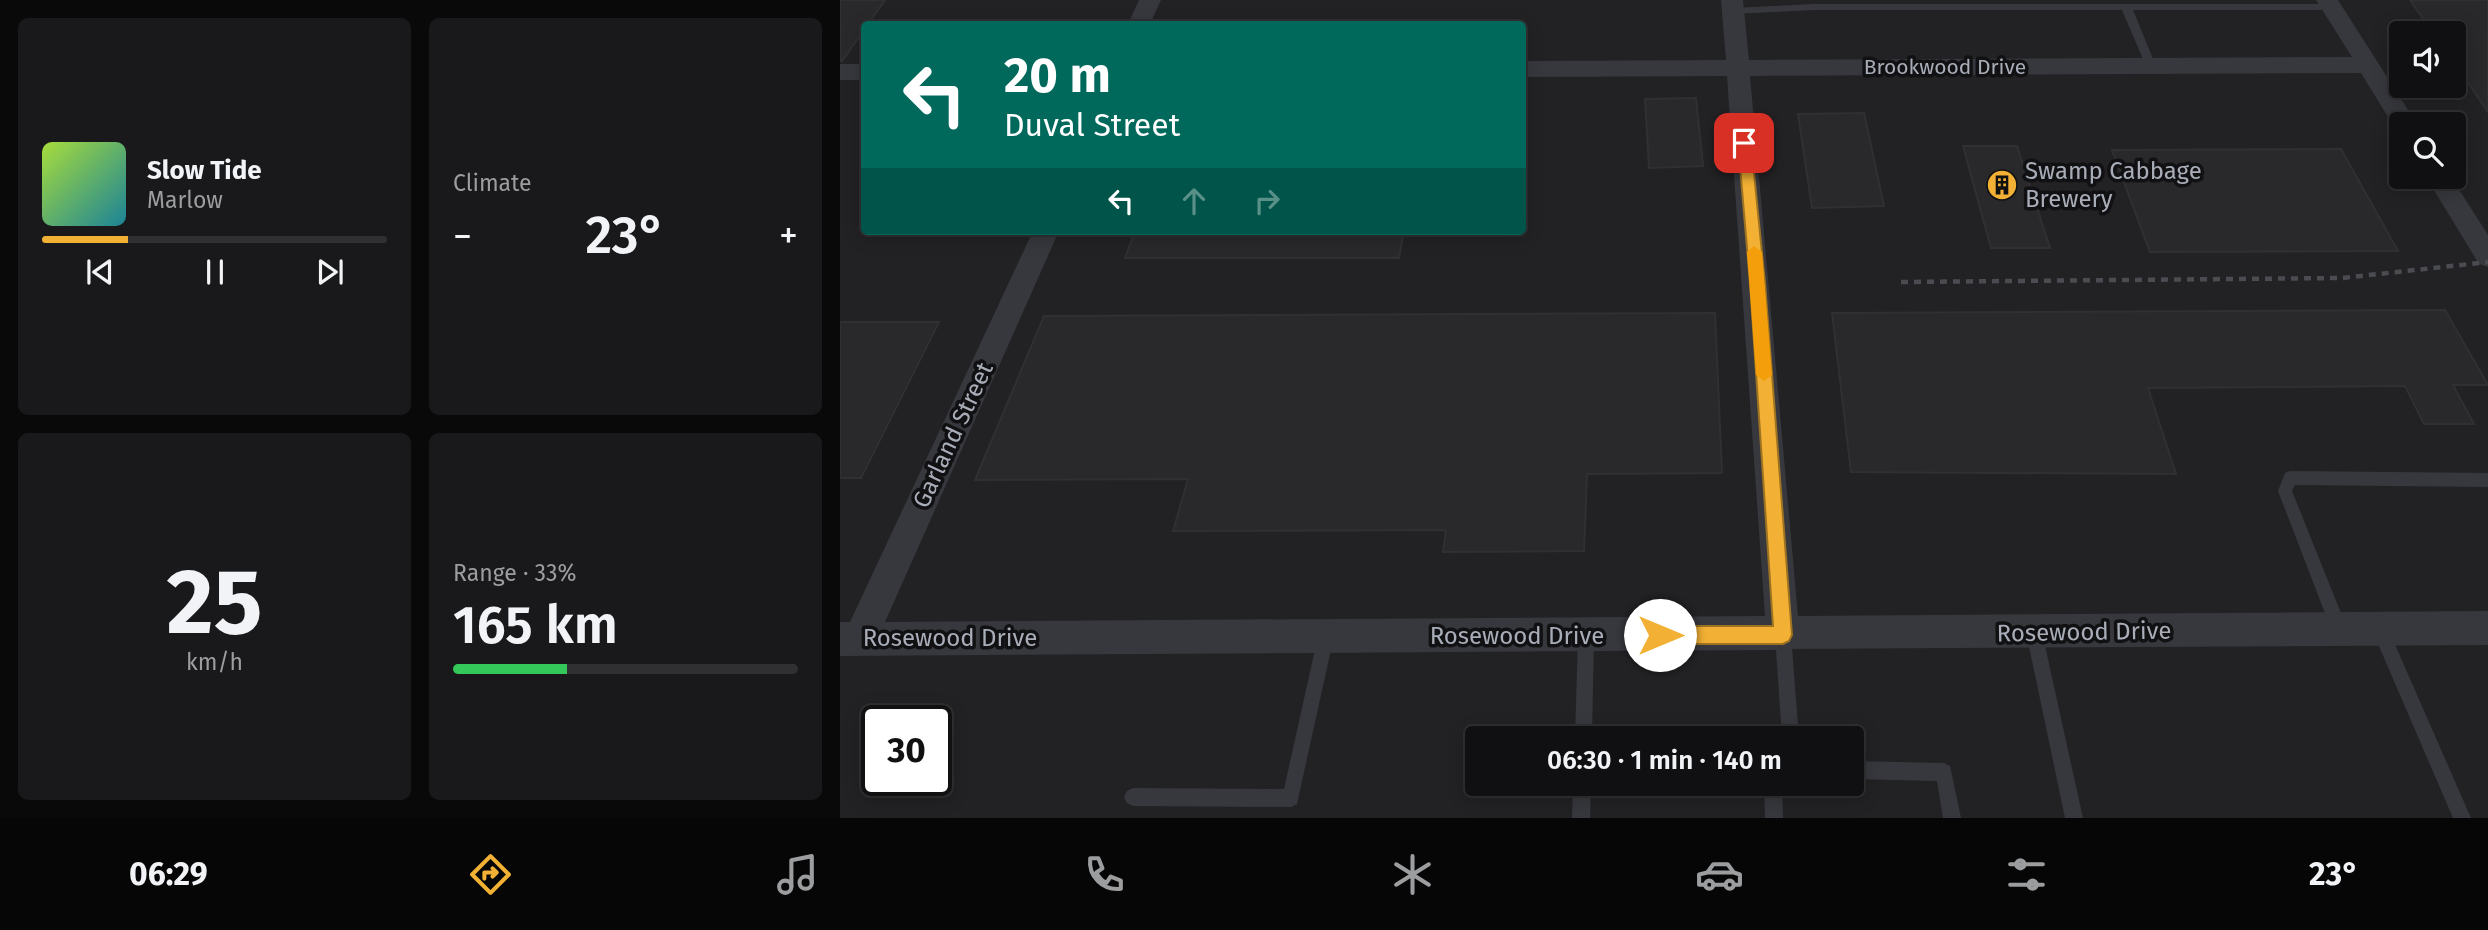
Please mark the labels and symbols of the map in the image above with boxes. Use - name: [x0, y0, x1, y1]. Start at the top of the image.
- street label: Brookwood Drive: [1864, 54, 2026, 80]
- pin: [1714, 113, 1774, 173]
- place label: Swamp Cabbage Brewery: [2025, 157, 2202, 213]
- building icon: Swamp Cabbage Brewery: [1985, 168, 2019, 202]
- street label: Garland Street: [907, 357, 999, 512]
- position arrow: [1623, 598, 1697, 672]
- street label: Rosewood Drive: [1996, 616, 2172, 648]
- street label: Rosewood Drive: [1430, 622, 1604, 650]
- street label: Rosewood Drive: [863, 624, 1037, 652]
- speed limit sign: 30: [861, 705, 952, 796]

